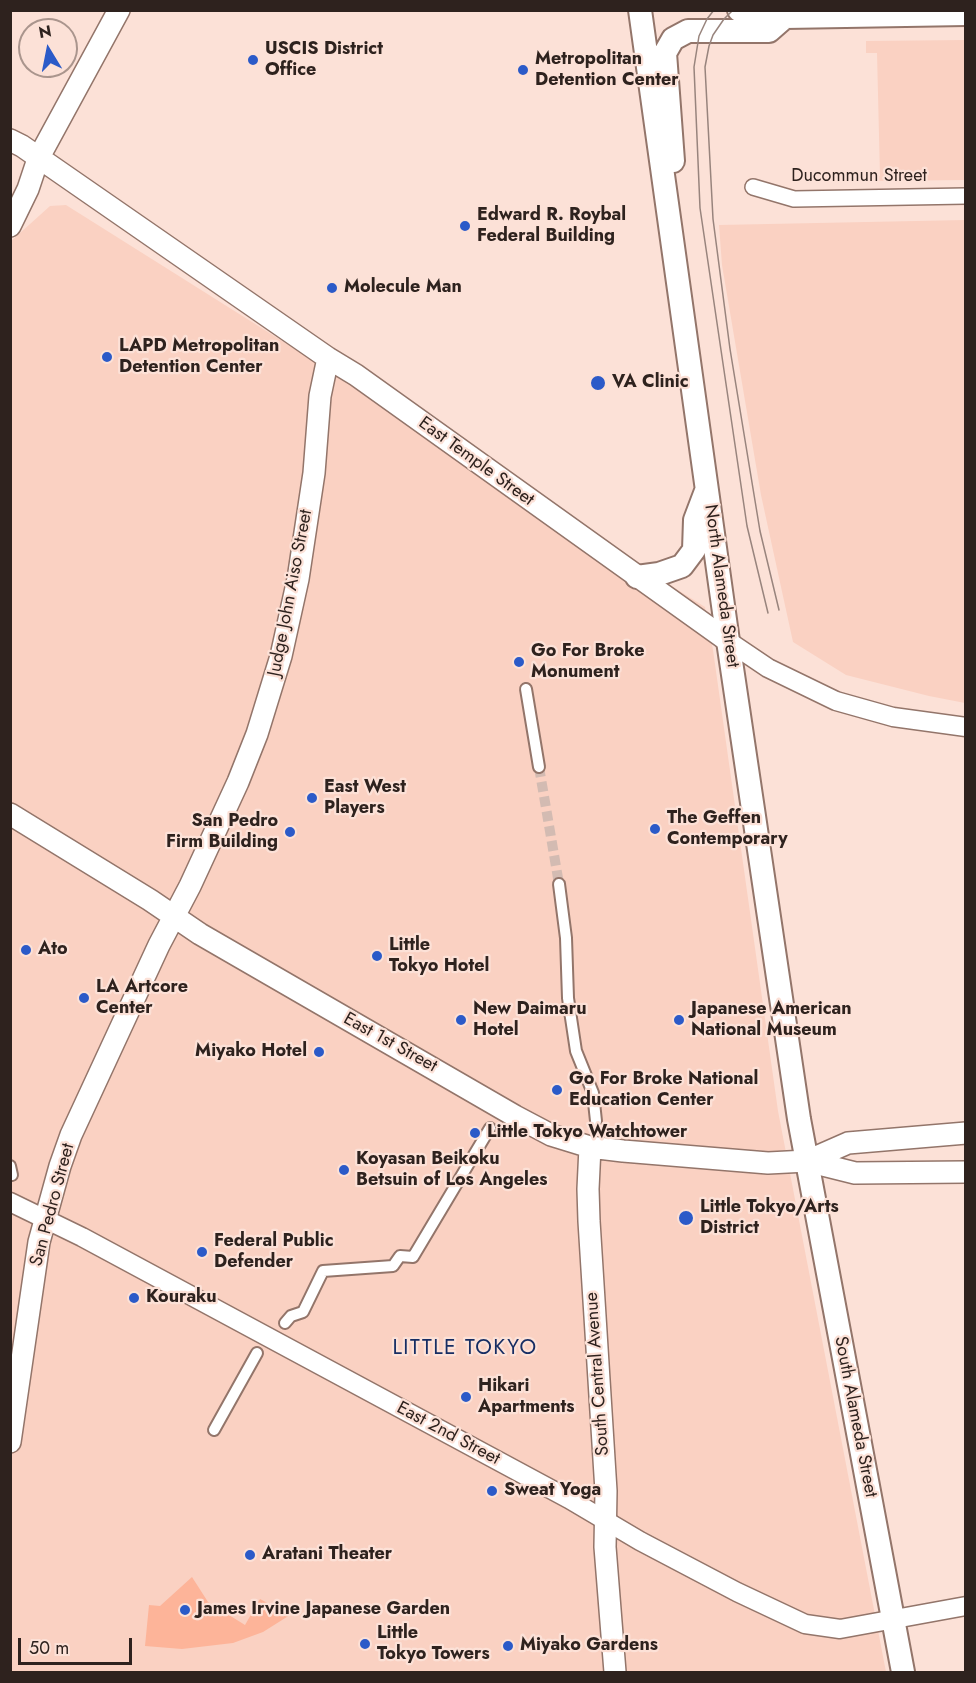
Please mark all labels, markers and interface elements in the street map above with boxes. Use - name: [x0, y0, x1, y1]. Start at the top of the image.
- north arrow: [18, 18, 78, 78]
- text: N: [37, 19, 53, 44]
- place label: USCIS District Office: [265, 39, 383, 82]
- place label: Metropolitan Detention Center: [535, 49, 679, 92]
- marker: USCIS District Office: [246, 53, 260, 67]
- marker: Metropolitan Detention Center: [516, 63, 530, 77]
- street label: Ducommun Street: [791, 166, 927, 188]
- place label: Edward R. Roybal Federal Building: [477, 205, 626, 248]
- marker: Edward R. Roybal Federal Building: [458, 219, 472, 233]
- place label: Molecule Man: [344, 277, 462, 299]
- marker: Molecule Man: [325, 281, 339, 295]
- place label: LAPD Metropolitan Detention Center: [119, 336, 279, 378]
- marker: LAPD Metropolitan Detention Center: [100, 350, 114, 364]
- place label: VA Clinic: [612, 372, 689, 394]
- marker: VA Clinic: [589, 374, 607, 392]
- street label: East Temple Street: [414, 413, 538, 511]
- street label: North Alameda Street: [699, 503, 743, 669]
- street label: Judge John Aiso Street: [264, 508, 318, 678]
- place label: Go For Broke Monument: [531, 641, 645, 684]
- marker: Go For Broke Monument: [512, 655, 526, 669]
- place label: East West Players: [324, 777, 406, 820]
- marker: East West Players: [305, 791, 319, 805]
- place label: The Geffen Contemporary: [667, 808, 788, 850]
- place label: San Pedro Firm Building: [166, 811, 278, 854]
- marker: The Geffen Contemporary: [648, 822, 662, 836]
- marker: San Pedro Firm Building: [283, 825, 297, 839]
- place label: Little Tokyo Hotel: [389, 935, 489, 978]
- place label: Ato: [38, 939, 68, 961]
- marker: Ato: [19, 943, 33, 957]
- marker: Little Tokyo Hotel: [370, 949, 384, 963]
- place label: LA Artcore Center: [96, 977, 188, 1020]
- marker: LA Artcore Center: [77, 991, 91, 1005]
- place label: New Daimaru Hotel: [473, 999, 587, 1042]
- place label: Japanese American National Museum: [691, 999, 852, 1042]
- street label: East 1st Street: [339, 1008, 441, 1078]
- marker: New Daimaru Hotel: [454, 1013, 468, 1027]
- marker: Japanese American National Museum: [672, 1013, 686, 1027]
- place label: Miyako Hotel: [195, 1041, 307, 1063]
- marker: Miyako Hotel: [312, 1045, 326, 1059]
- place label: Go For Broke National Education Center: [569, 1069, 758, 1112]
- marker: Go For Broke National Education Center: [550, 1083, 564, 1097]
- place label: Little Tokyo Watchtower: [487, 1122, 687, 1144]
- marker: Little Tokyo Watchtower: [468, 1126, 482, 1140]
- street label: San Pedro Street: [26, 1141, 80, 1269]
- place label: Koyasan Beikoku Betsuin of Los Angeles: [356, 1149, 547, 1192]
- marker: Koyasan Beikoku Betsuin of Los Angeles: [337, 1163, 351, 1177]
- place label: Little Tokyo/Arts District: [700, 1197, 839, 1240]
- marker: Little Tokyo/Arts District: [677, 1209, 695, 1227]
- place label: Federal Public Defender: [214, 1231, 334, 1274]
- marker: Federal Public Defender: [195, 1245, 209, 1259]
- place label: Kouraku: [146, 1287, 217, 1309]
- marker: Kouraku: [127, 1291, 141, 1305]
- street label: South Central Avenue: [582, 1291, 614, 1457]
- street label: South Alameda Street: [829, 1335, 881, 1499]
- district label: LITTLE TOKYO: [392, 1336, 538, 1362]
- place label: Hikari Apartments: [478, 1376, 575, 1418]
- marker: Hikari Apartments: [459, 1390, 473, 1404]
- street label: East 2nd Street: [393, 1398, 503, 1470]
- place label: Sweat Yoga: [504, 1480, 601, 1502]
- marker: Sweat Yoga: [485, 1484, 499, 1498]
- place label: Aratani Theater: [262, 1544, 392, 1566]
- marker: Aratani Theater: [243, 1548, 257, 1562]
- place label: James Irvine Japanese Garden: [197, 1599, 450, 1621]
- marker: James Irvine Japanese Garden: [178, 1603, 192, 1617]
- place label: Little Tokyo Towers: [377, 1623, 490, 1666]
- scale bar: [21, 1626, 135, 1664]
- text: 50 m: [29, 1635, 69, 1661]
- place label: Miyako Gardens: [520, 1635, 658, 1657]
- marker: Little Tokyo Towers: [358, 1637, 372, 1651]
- marker: Miyako Gardens: [501, 1639, 515, 1653]

